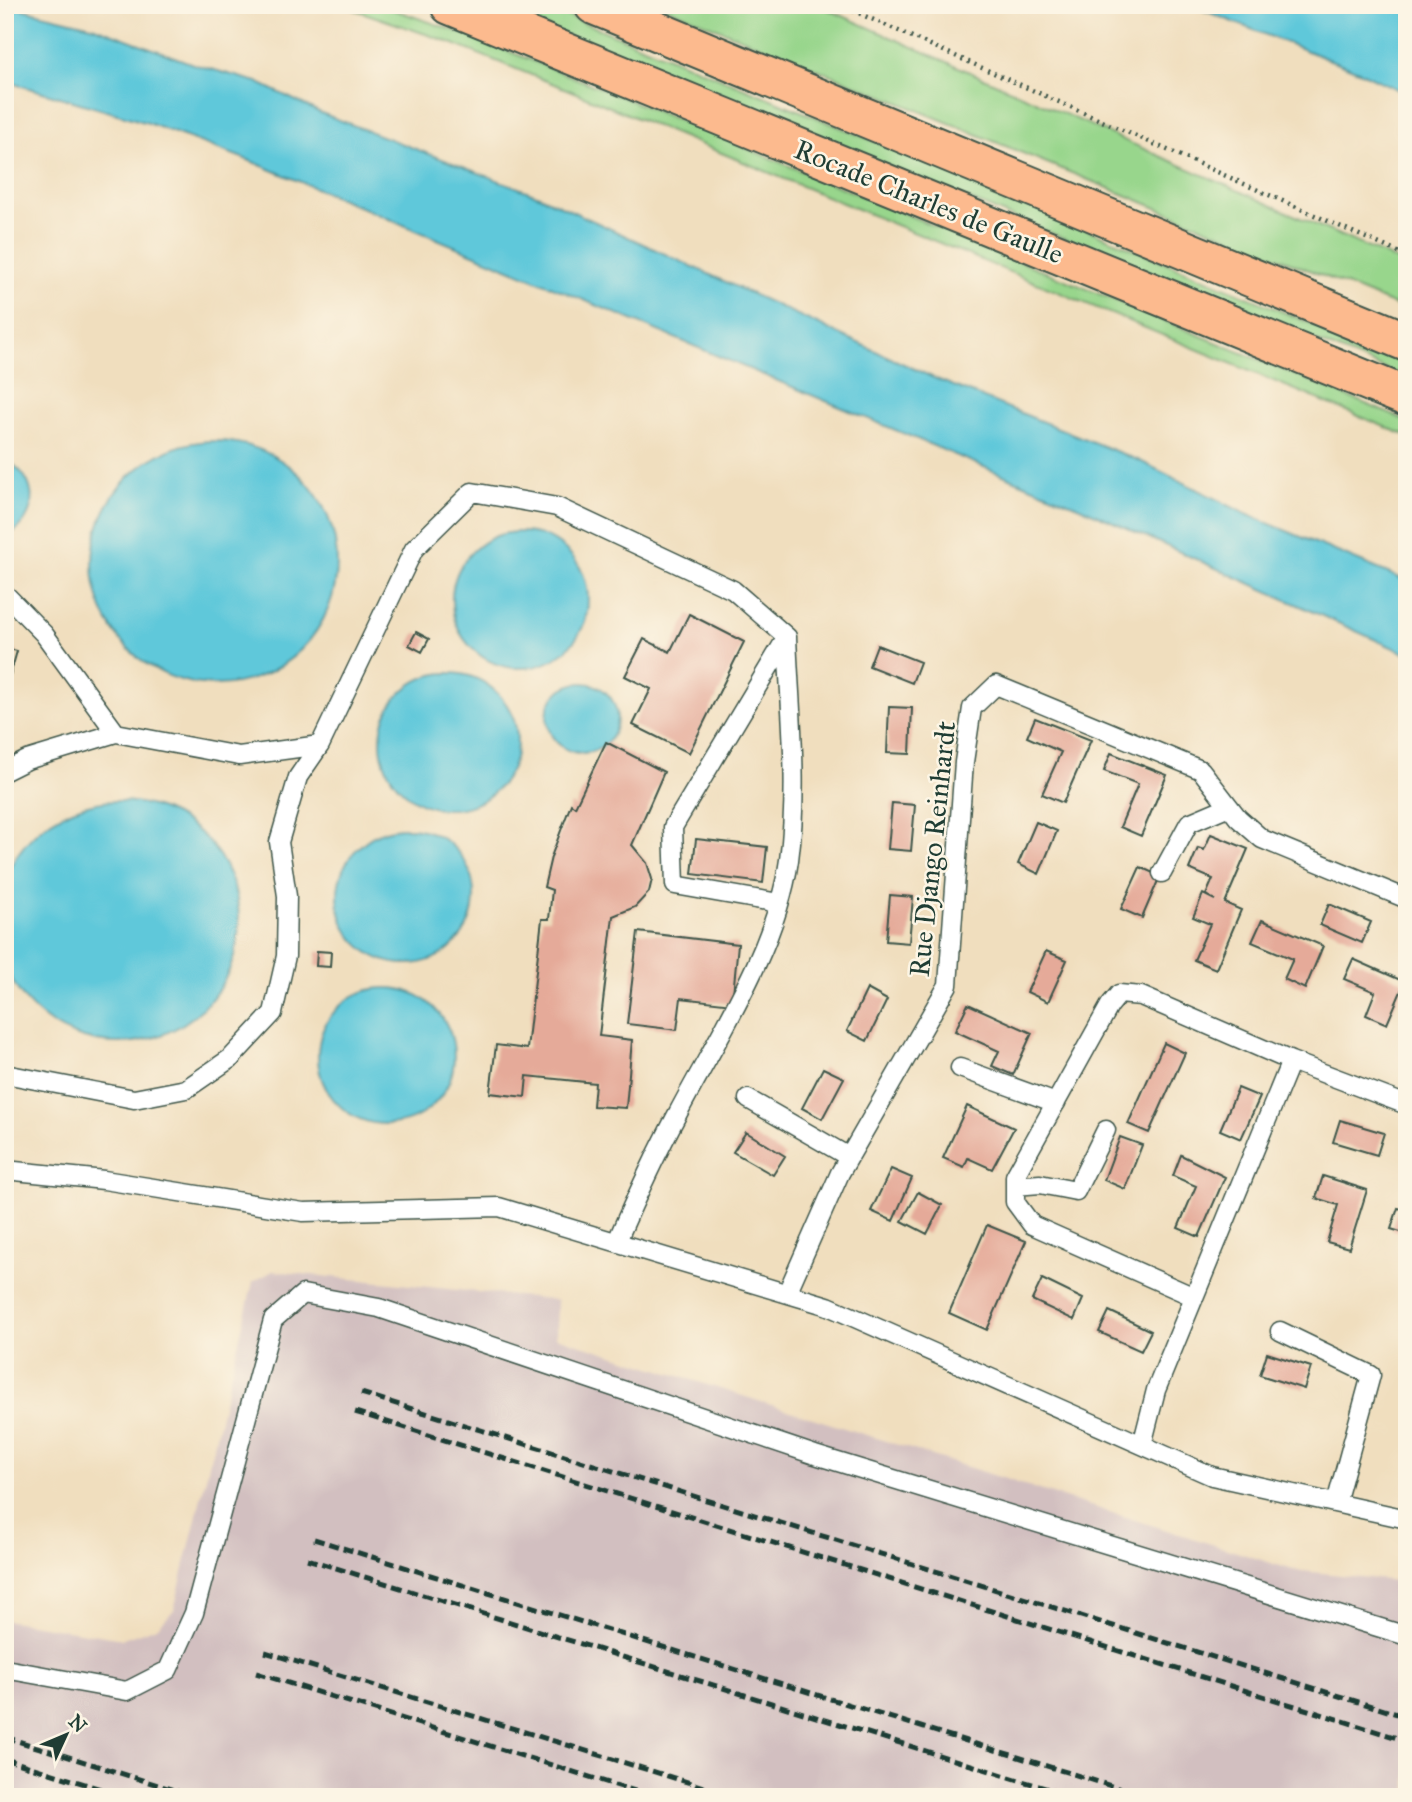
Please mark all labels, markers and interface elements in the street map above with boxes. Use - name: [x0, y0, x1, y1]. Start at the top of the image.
- street label: Rocade Charles de Gaulle: [789, 131, 1068, 271]
- street label: Rue Django Reinhardt: [902, 719, 963, 979]
- north arrow: [32, 1700, 102, 1770]
- text: N: [64, 1710, 92, 1737]

